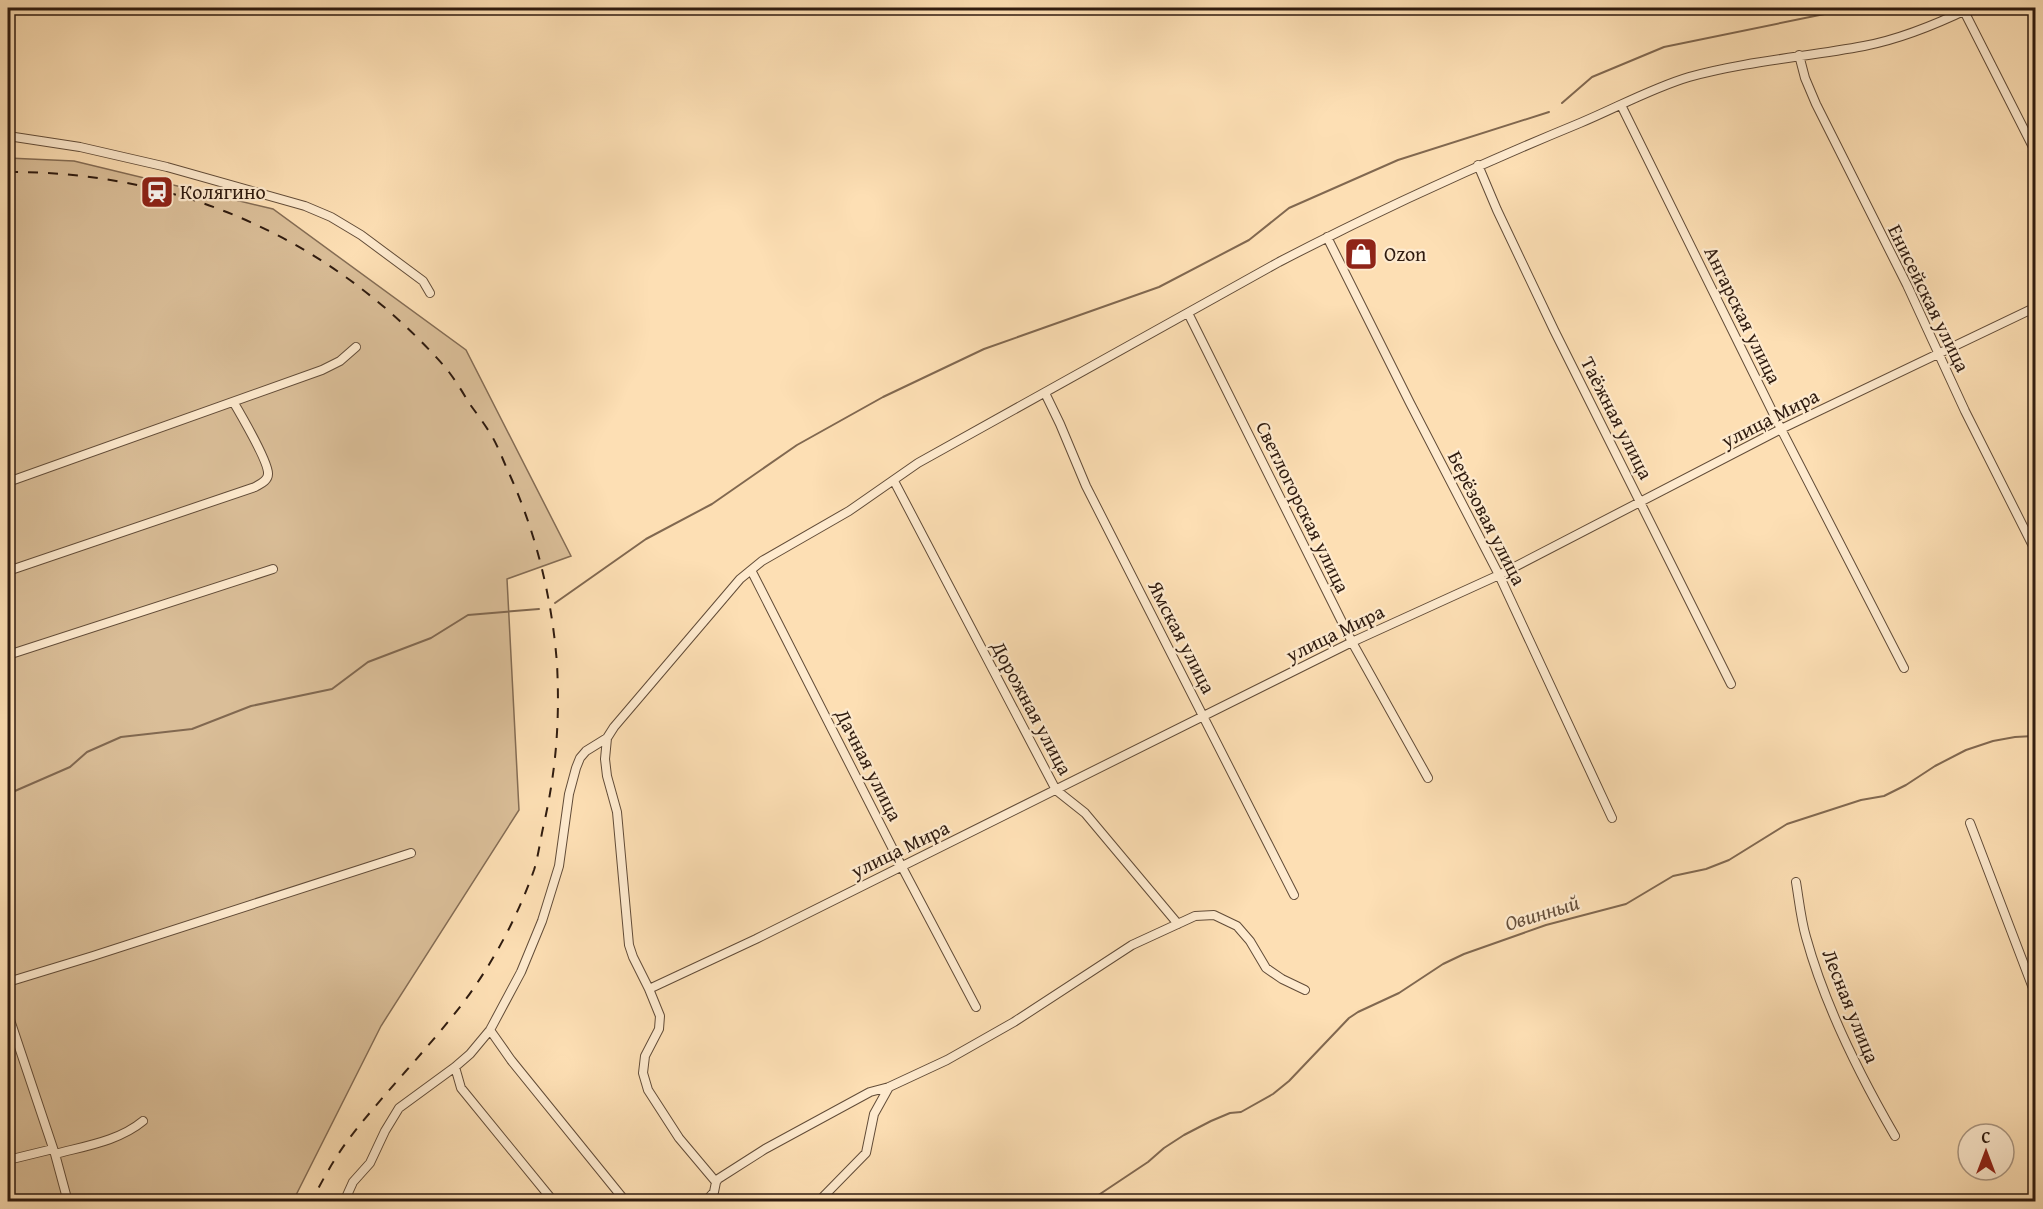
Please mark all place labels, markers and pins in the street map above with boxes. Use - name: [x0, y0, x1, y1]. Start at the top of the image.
- station icon: Колягино: [139, 174, 175, 210]
- place label: Колягино: [180, 177, 266, 206]
- shop icon: Ozon: [1343, 236, 1379, 272]
- place label: Ozon: [1384, 239, 1426, 268]

